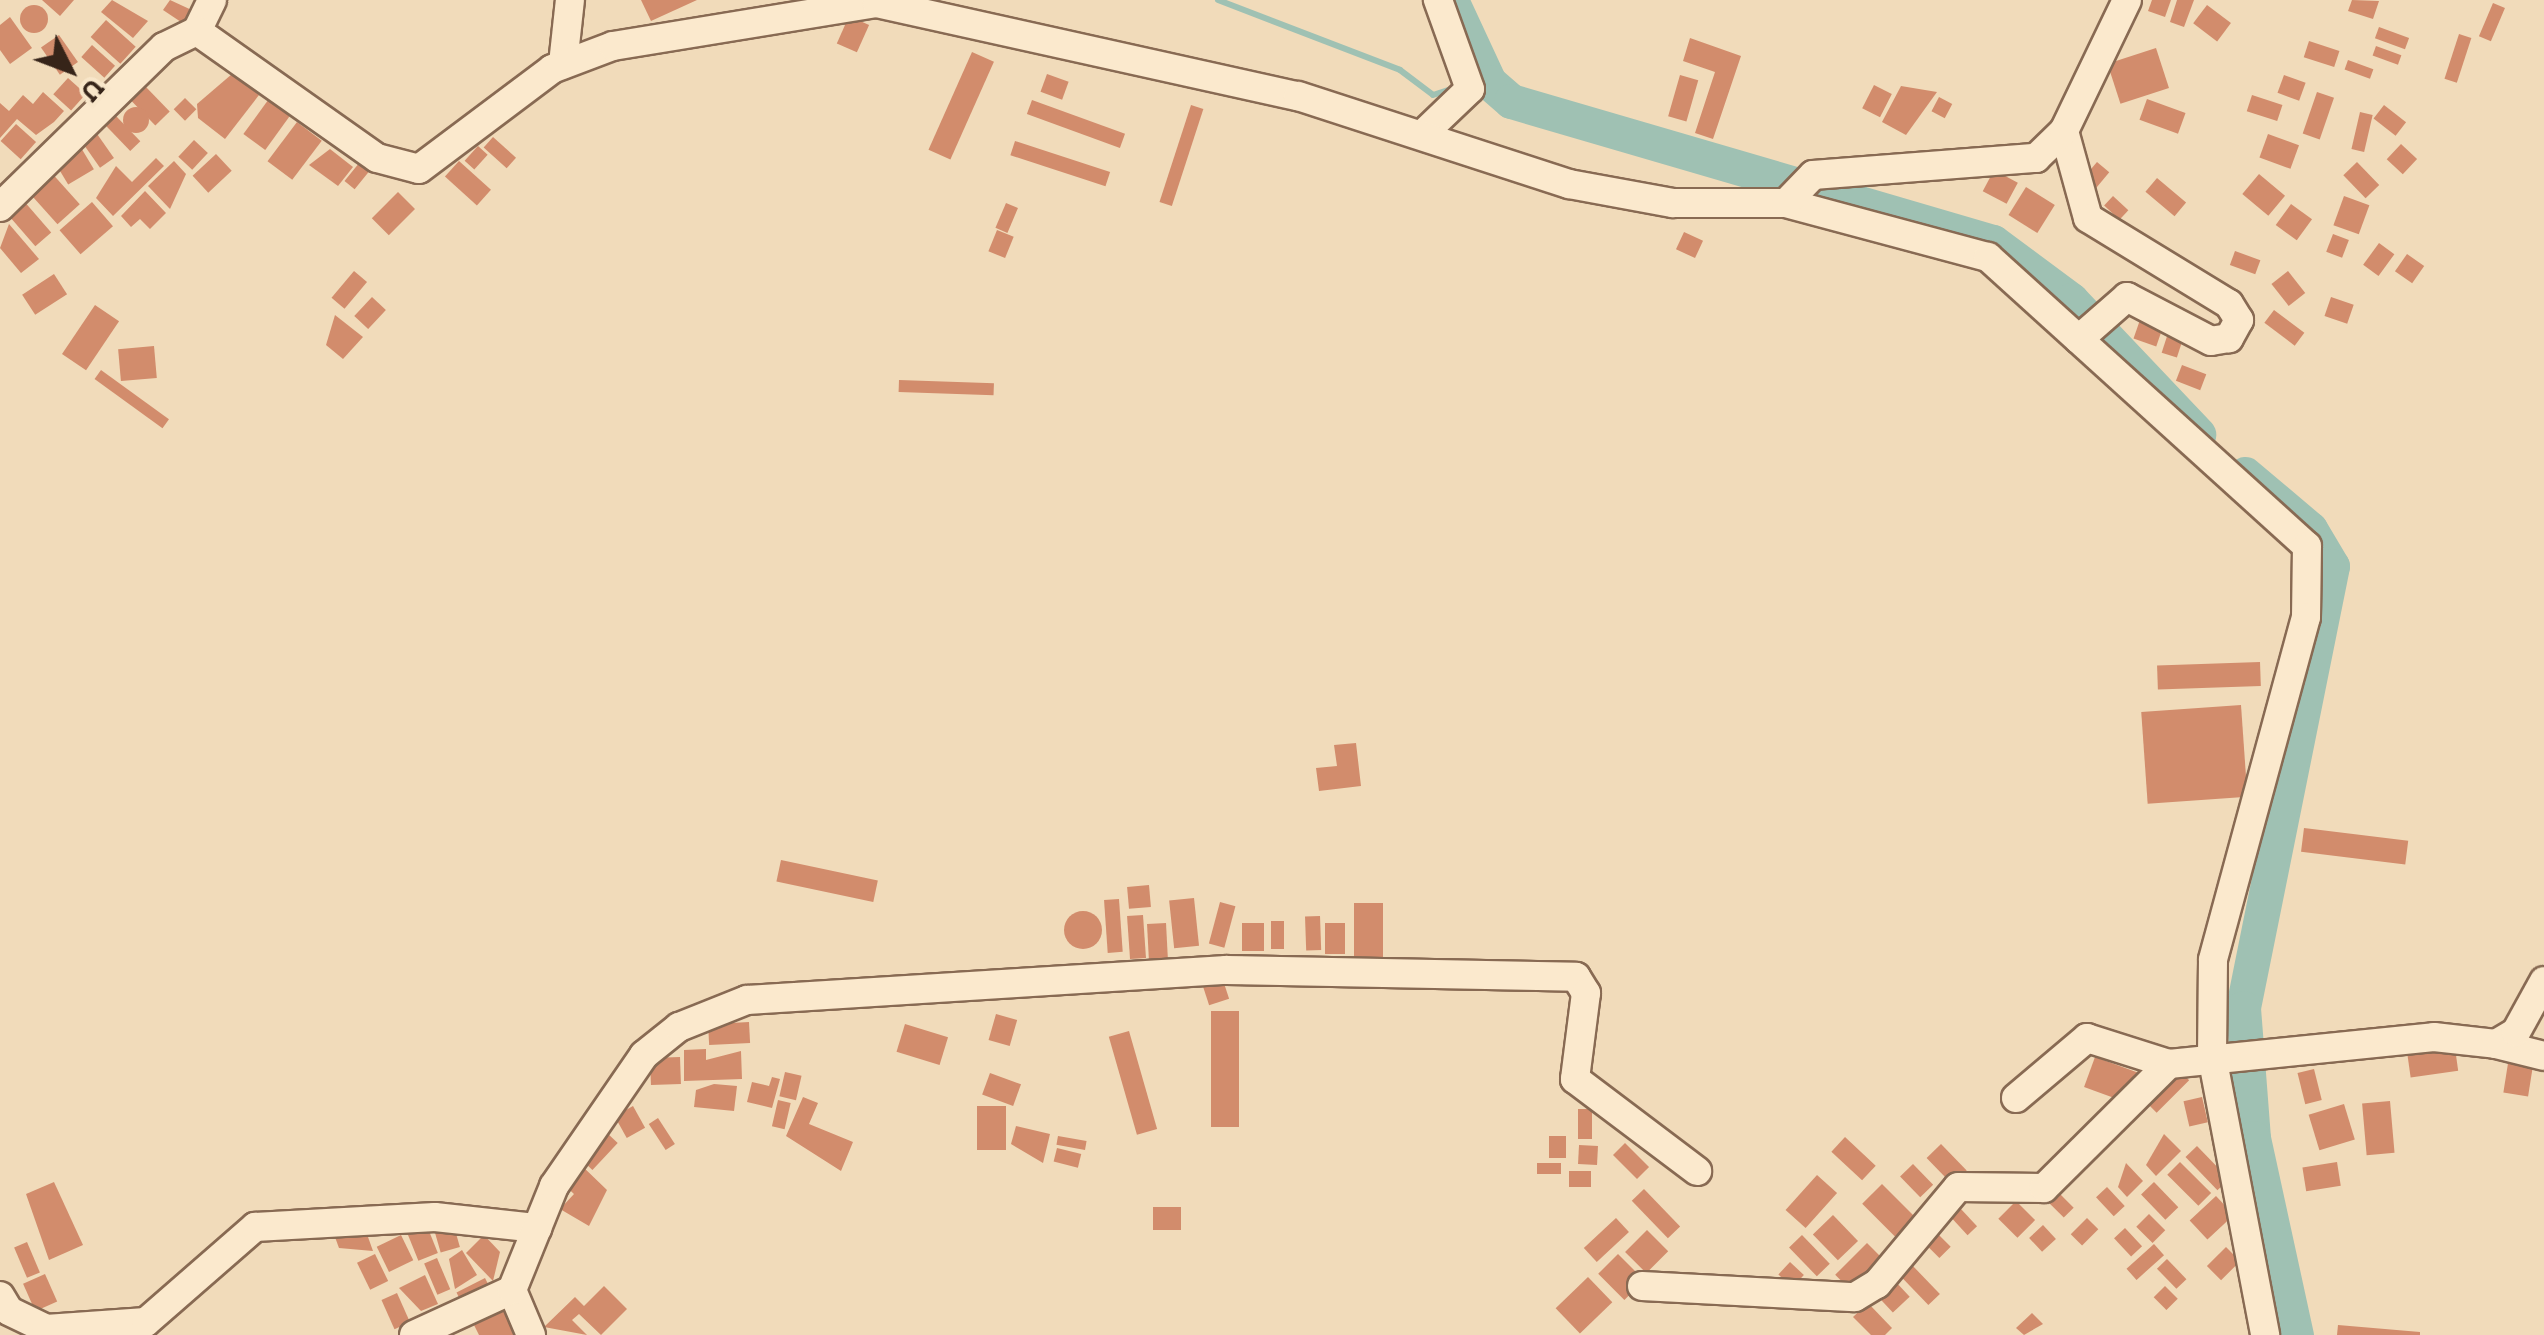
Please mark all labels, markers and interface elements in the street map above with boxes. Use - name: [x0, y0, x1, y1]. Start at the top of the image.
- north arrow: [20, 20, 120, 120]
- text: U: [74, 72, 112, 109]

